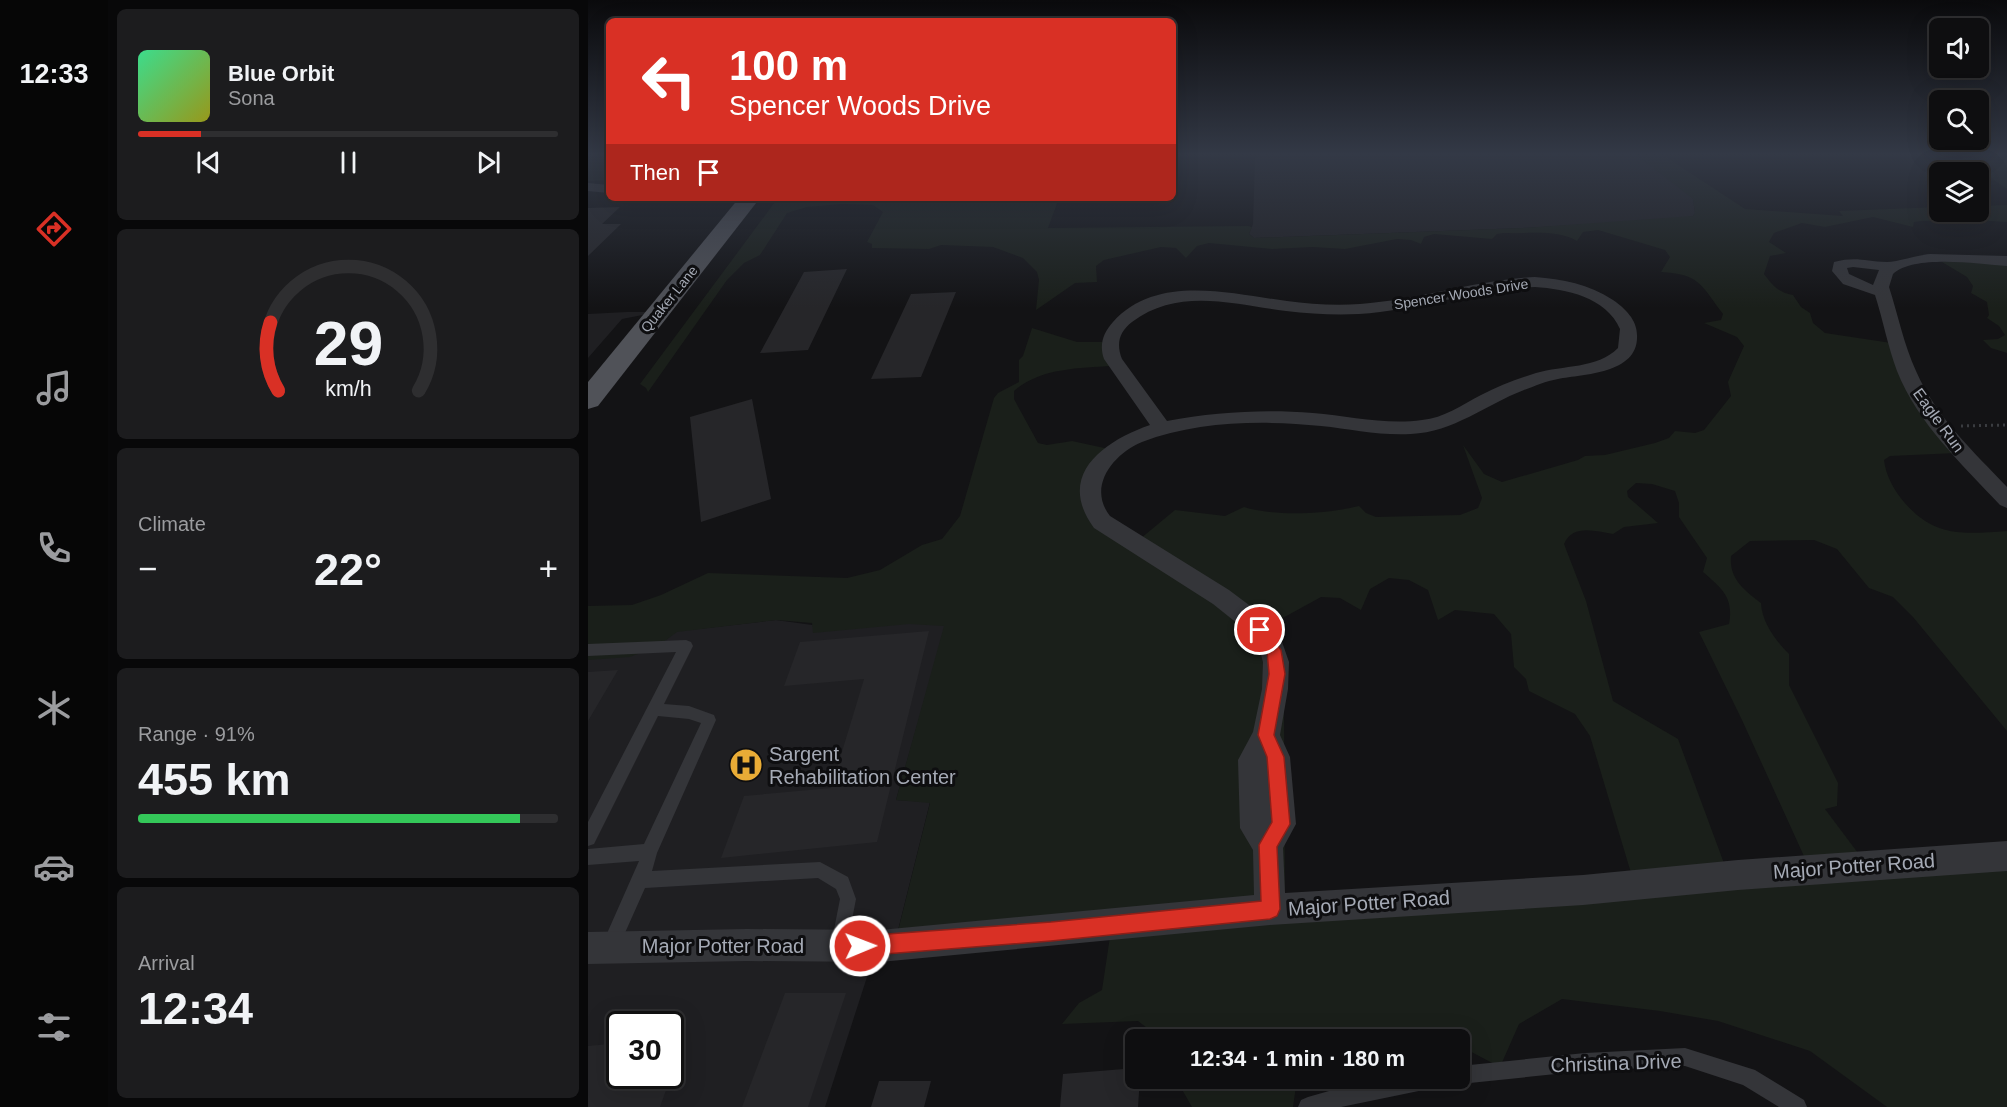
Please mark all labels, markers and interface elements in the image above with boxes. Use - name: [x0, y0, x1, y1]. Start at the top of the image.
- map controls: [1929, 18, 1989, 222]
- button: sound: [1929, 18, 1989, 78]
- icon: left: [630, 42, 708, 120]
- text: 100 m: [729, 42, 848, 89]
- text: 12:33: [19, 59, 89, 89]
- text: Blue Orbit: [228, 61, 334, 86]
- text: Sona: [228, 87, 275, 109]
- button: search: [1929, 90, 1989, 150]
- text: Spencer Woods Drive: [729, 91, 991, 121]
- icon: previous: [192, 146, 225, 179]
- icon: pause: [332, 146, 365, 179]
- icon: next: [472, 146, 505, 179]
- icon: arrive: [692, 156, 725, 189]
- text: Then: [630, 160, 680, 185]
- button: layers: [1929, 162, 1989, 222]
- icon: directions: [33, 208, 75, 250]
- street label: Quaker Lane: [637, 262, 701, 335]
- street label: Spencer Woods Drive: [1393, 275, 1530, 313]
- text: 29: [313, 309, 383, 378]
- icon: music: [33, 367, 75, 409]
- text: km/h: [325, 377, 371, 401]
- street label: Eagle Run: [1910, 385, 1967, 456]
- text: Climate: [138, 513, 206, 535]
- icon: phone: [33, 527, 75, 569]
- text: 22°: [314, 544, 382, 595]
- text: −: [138, 550, 157, 587]
- text: +: [539, 550, 558, 587]
- pin: [1234, 604, 1285, 655]
- icon: arrive: [1243, 613, 1276, 646]
- icon: climate: [33, 687, 75, 729]
- text: Range · 91%: [138, 723, 255, 745]
- place label: Sargent Rehabilitation Center: [769, 743, 956, 788]
- hospital icon: Sargent Rehabilitation Center: [728, 747, 764, 783]
- text: 455 km: [138, 754, 291, 805]
- icon: car: [33, 846, 75, 888]
- street label: Major Potter Road: [1772, 849, 1936, 883]
- street label: Major Potter Road: [1287, 886, 1451, 920]
- position arrow: [828, 914, 892, 978]
- street label: Major Potter Road: [642, 935, 804, 957]
- text: Arrival: [138, 952, 195, 974]
- text: 12:34: [138, 983, 253, 1034]
- icon: filters: [33, 1006, 75, 1048]
- speed limit sign: 30: [606, 1011, 684, 1089]
- text: 12:34 · 1 min · 180 m: [1190, 1046, 1405, 1071]
- street label: Christina Drive: [1550, 1050, 1682, 1076]

